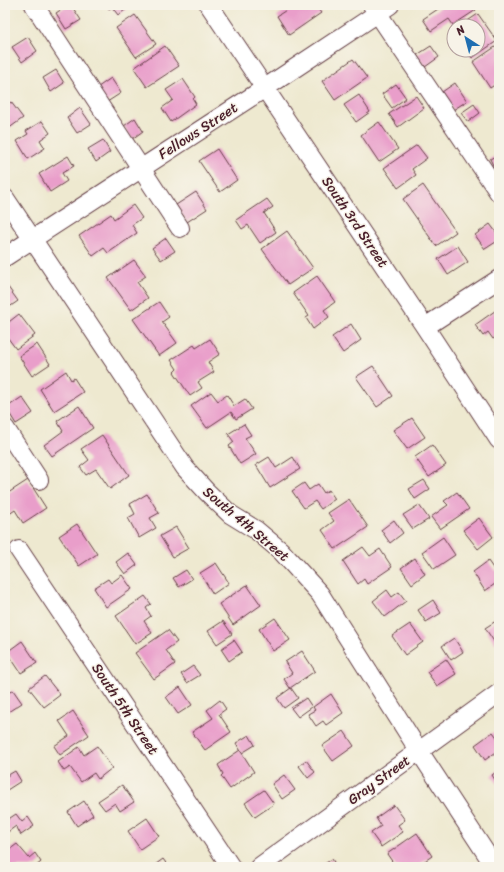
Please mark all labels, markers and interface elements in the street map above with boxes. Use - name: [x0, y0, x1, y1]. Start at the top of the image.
- north arrow: [446, 18, 486, 58]
- text: N: [451, 20, 469, 41]
- street label: Fellows Street: [153, 96, 243, 166]
- street label: South 3rd Street: [315, 171, 395, 273]
- street label: South 4th Street: [197, 480, 295, 568]
- street label: South 5th Street: [85, 658, 165, 760]
- street label: Gray Street: [342, 749, 416, 811]

